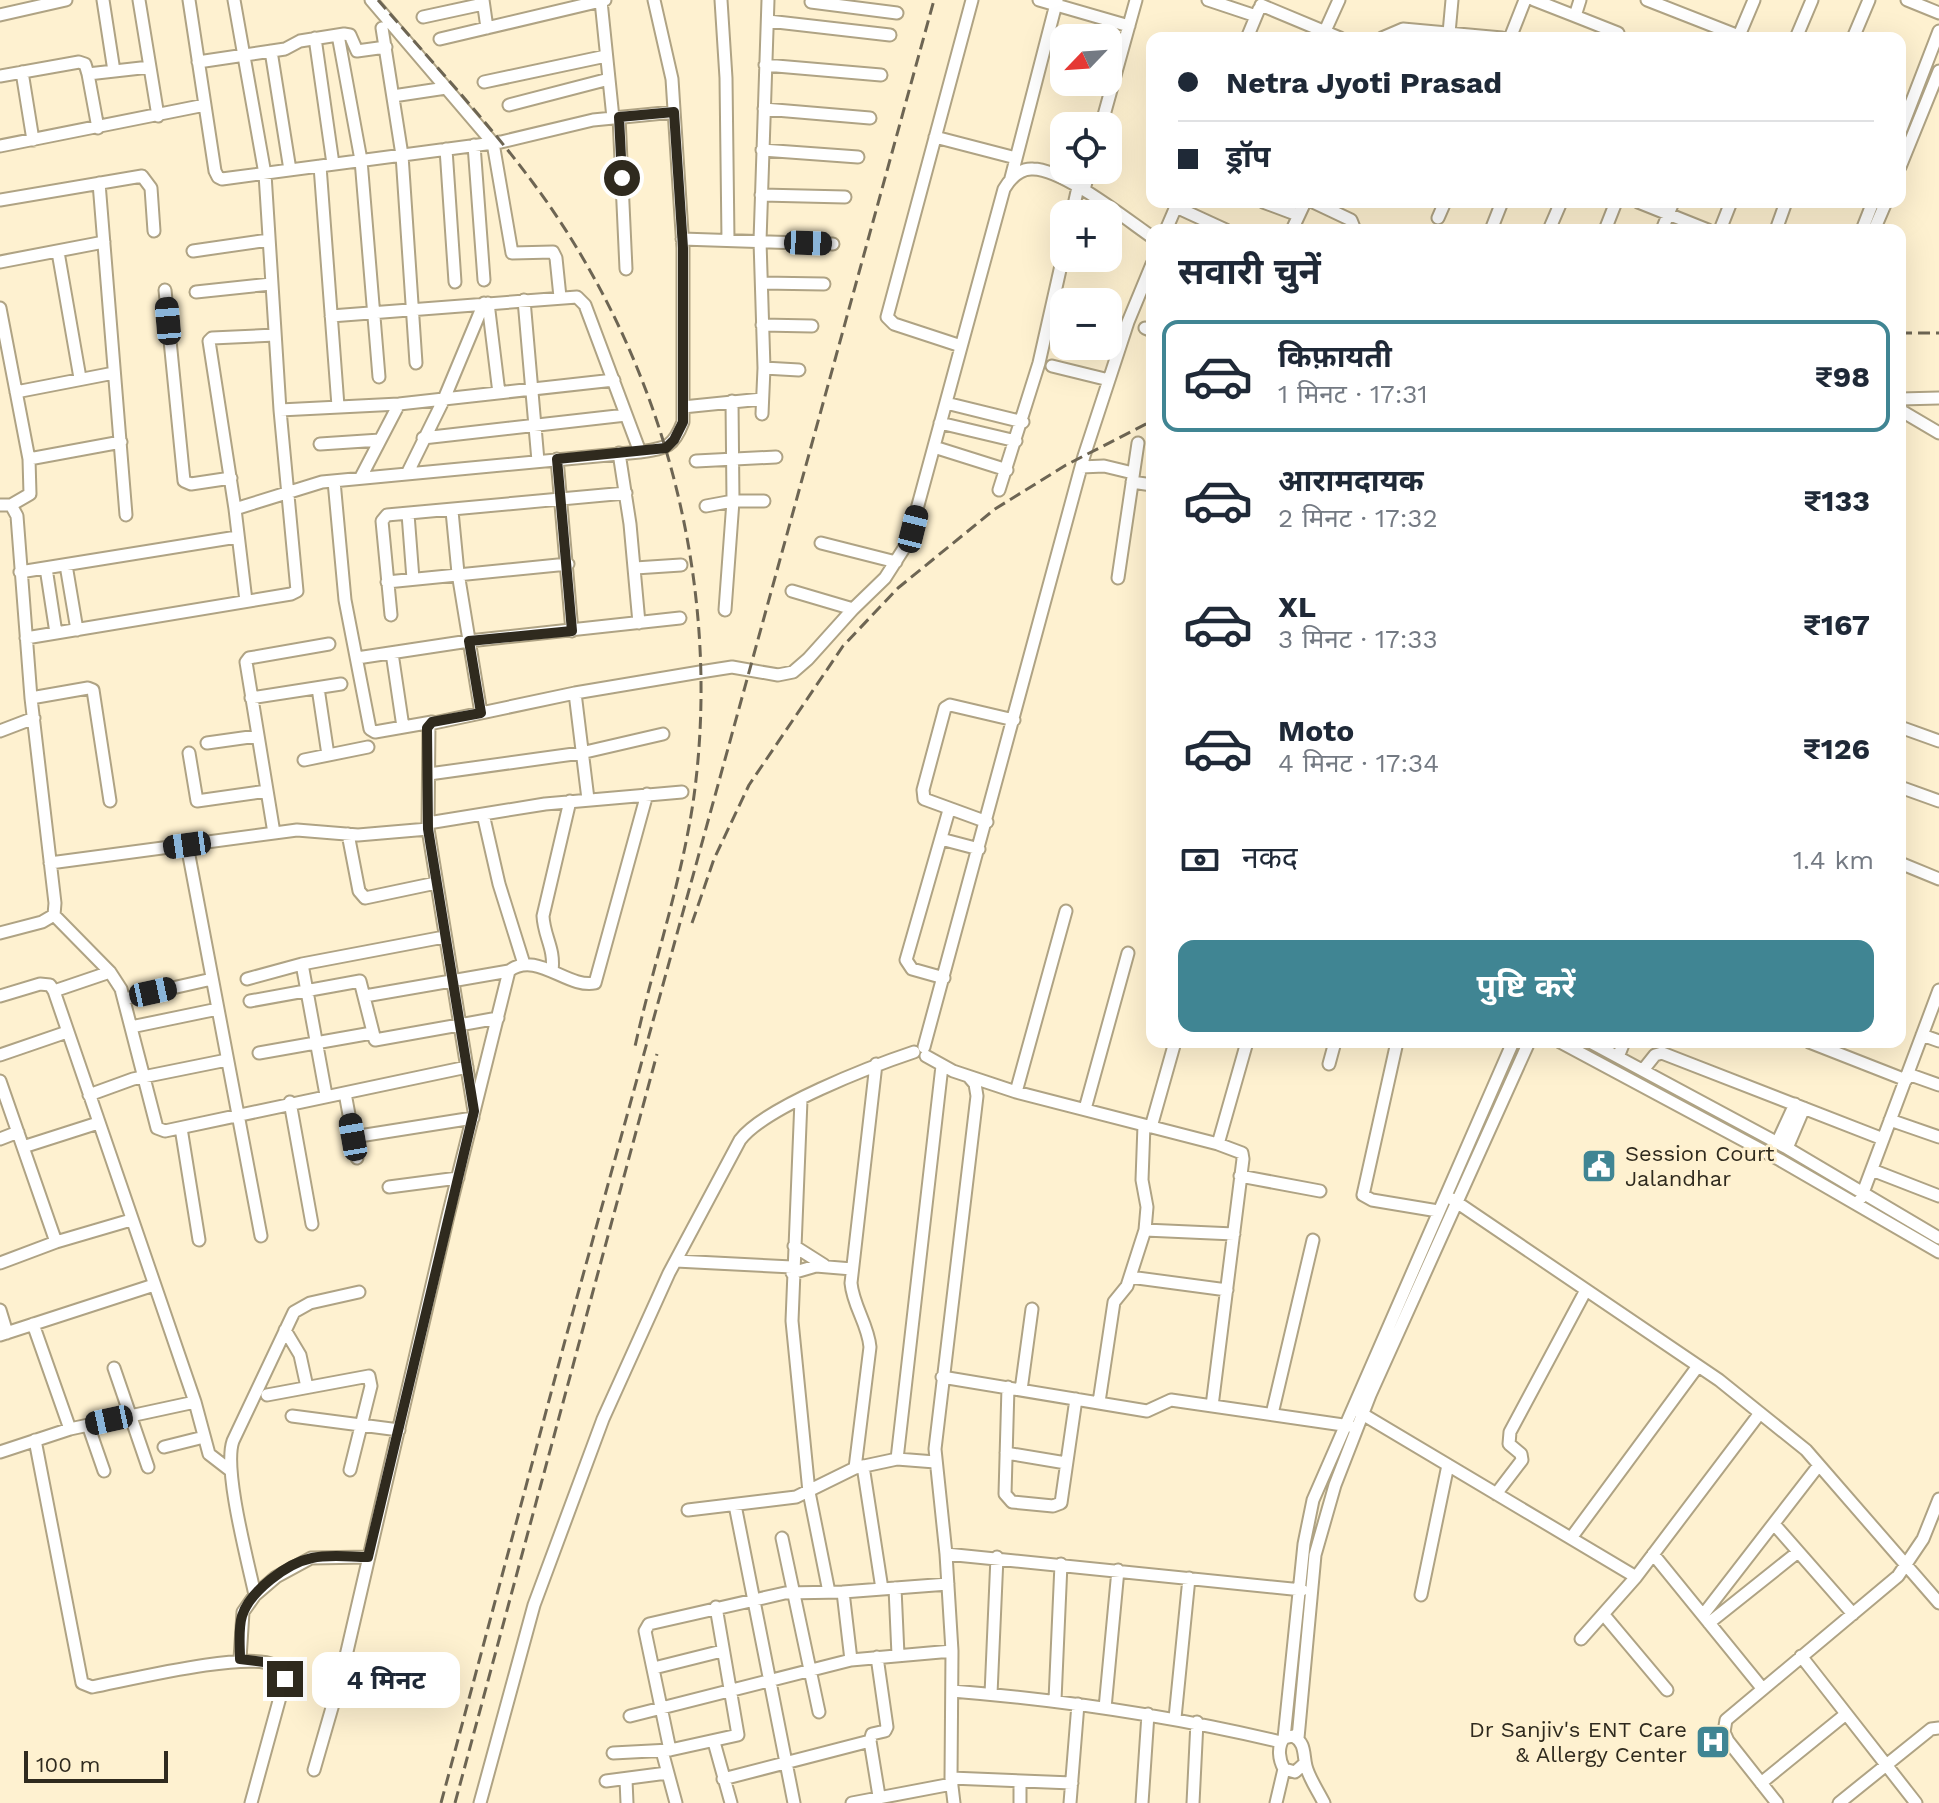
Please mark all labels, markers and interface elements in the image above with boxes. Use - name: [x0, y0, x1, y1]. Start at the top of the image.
- north arrow: [1050, 24, 1122, 96]
- map controls: [1050, 24, 1122, 360]
- text: Netra Jyoti Prasad: [1226, 65, 1502, 100]
- button: locate: [1050, 112, 1122, 184]
- text: ड्रॉप: [1226, 139, 1270, 174]
- route start: [604, 160, 640, 196]
- button: +: [1050, 200, 1122, 272]
- car: [784, 230, 832, 256]
- text: सवारी चुनें: [1178, 251, 1321, 293]
- button: −: [1050, 288, 1122, 360]
- car: [154, 296, 182, 346]
- text: किफ़ायती: [1278, 339, 1392, 374]
- icon: car: [1182, 340, 1254, 412]
- text: ₹98: [1815, 359, 1870, 394]
- text: 1 मिनट · 17:31: [1278, 379, 1428, 409]
- text: आरामदायक: [1278, 463, 1424, 498]
- icon: car: [1182, 464, 1254, 536]
- text: ₹133: [1803, 483, 1870, 518]
- car: [896, 503, 930, 555]
- text: 2 मिनट · 17:32: [1278, 503, 1438, 533]
- icon: car: [1182, 588, 1254, 660]
- text: XL: [1278, 589, 1316, 624]
- text: ₹167: [1803, 607, 1870, 642]
- text: 3 मिनट · 17:33: [1278, 624, 1438, 654]
- icon: car: [1182, 712, 1254, 784]
- text: Moto: [1278, 713, 1354, 748]
- text: ₹126: [1803, 731, 1870, 766]
- text: 4 मिनट · 17:34: [1278, 748, 1439, 778]
- car: [162, 830, 212, 860]
- icon: cash: [1178, 838, 1222, 882]
- text: नकद: [1242, 840, 1298, 875]
- text: 1.4 km: [1793, 845, 1874, 875]
- button: पुष्टि करें: [1178, 940, 1874, 1032]
- car: [127, 975, 179, 1009]
- car: [337, 1111, 369, 1163]
- place label: Session Court Jalandhar: [1625, 1141, 1775, 1191]
- public building icon: Session Court Jalandhar: [1580, 1147, 1618, 1185]
- car: [83, 1403, 135, 1437]
- callout: 4 मिनट: [313, 1651, 461, 1707]
- route end: [267, 1661, 303, 1697]
- text: 4 मिनट: [347, 1665, 425, 1695]
- place label: Dr Sanjiv's ENT Care & Allergy Center: [1469, 1717, 1687, 1767]
- hospital icon: Dr Sanjiv's ENT Care & Allergy Center: [1694, 1723, 1732, 1761]
- scale bar: [24, 1747, 168, 1783]
- text: 100 m: [36, 1752, 100, 1777]

